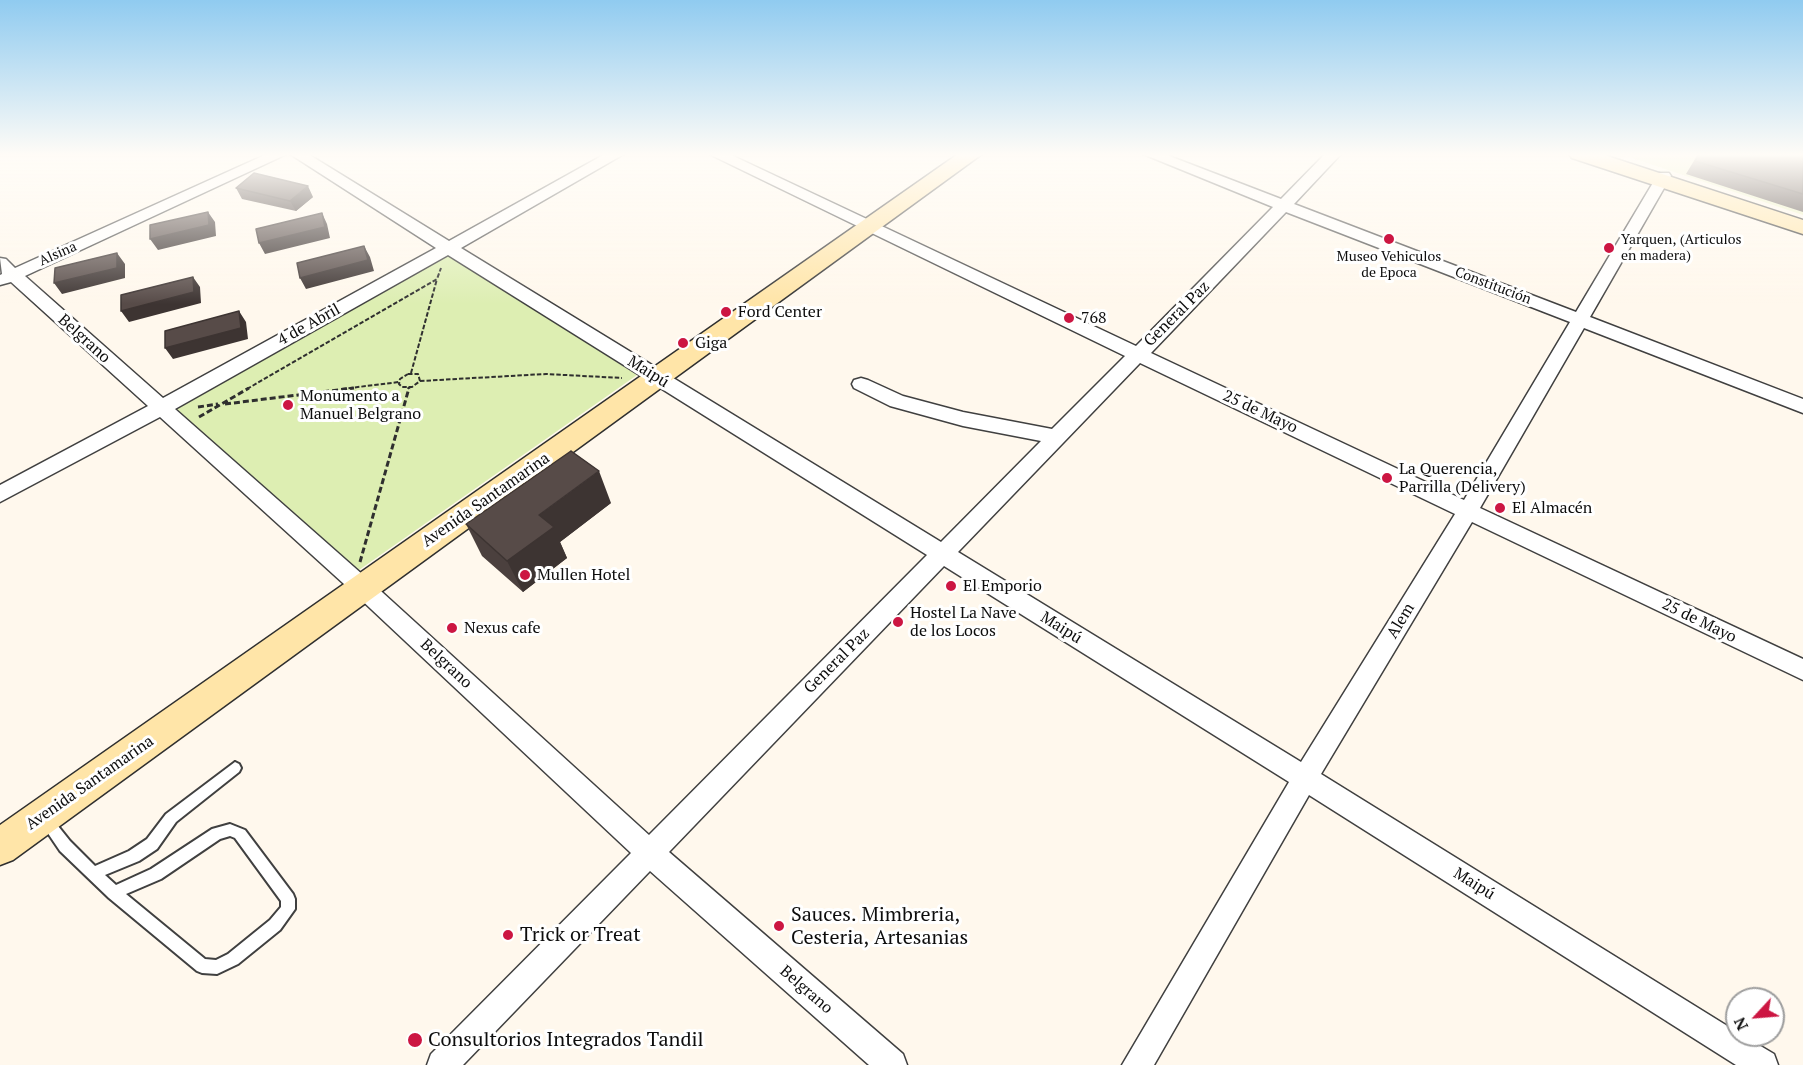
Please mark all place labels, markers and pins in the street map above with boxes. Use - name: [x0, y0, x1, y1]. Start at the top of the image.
- marker: Museo Vehiculos de Epoca: [1382, 232, 1396, 246]
- place label: Yarquen, (Articulos en madera): [1621, 232, 1741, 264]
- marker: Yarquen, (Articulos en madera): [1602, 241, 1616, 255]
- place label: Museo Vehiculos de Epoca: [1337, 249, 1441, 282]
- place label: Ford Center: [738, 302, 822, 322]
- marker: Ford Center: [719, 305, 733, 319]
- place label: 768: [1081, 308, 1107, 328]
- marker: 768: [1062, 311, 1076, 325]
- place label: Giga: [695, 333, 727, 353]
- marker: Giga: [676, 336, 690, 350]
- place label: Monumento a Manuel Belgrano: [300, 386, 421, 424]
- marker: Monumento a Manuel Belgrano: [281, 398, 295, 412]
- place label: La Querencia, Parrilla (Delivery): [1399, 459, 1526, 497]
- marker: La Querencia, Parrilla (Delivery): [1380, 471, 1394, 485]
- place label: El Almacén: [1512, 498, 1592, 518]
- marker: El Almacén: [1493, 501, 1507, 515]
- place label: Mullen Hotel: [537, 565, 630, 585]
- marker: Mullen Hotel: [518, 568, 532, 582]
- place label: El Emporio: [963, 576, 1042, 596]
- marker: El Emporio: [944, 579, 958, 593]
- place label: Hostel La Nave de los Locos: [910, 603, 1017, 641]
- marker: Hostel La Nave de los Locos: [891, 615, 905, 629]
- place label: Nexus cafe: [464, 618, 541, 638]
- marker: Nexus cafe: [445, 621, 459, 635]
- place label: Sauces. Mimbreria, Cesteria, Artesanias: [791, 903, 968, 950]
- marker: Sauces. Mimbreria, Cesteria, Artesanias: [772, 919, 786, 933]
- place label: Trick or Treat: [520, 923, 641, 947]
- marker: Trick or Treat: [501, 928, 515, 942]
- place label: Consultorios Integrados Tandil: [428, 1028, 704, 1052]
- marker: Consultorios Integrados Tandil: [406, 1031, 424, 1049]

